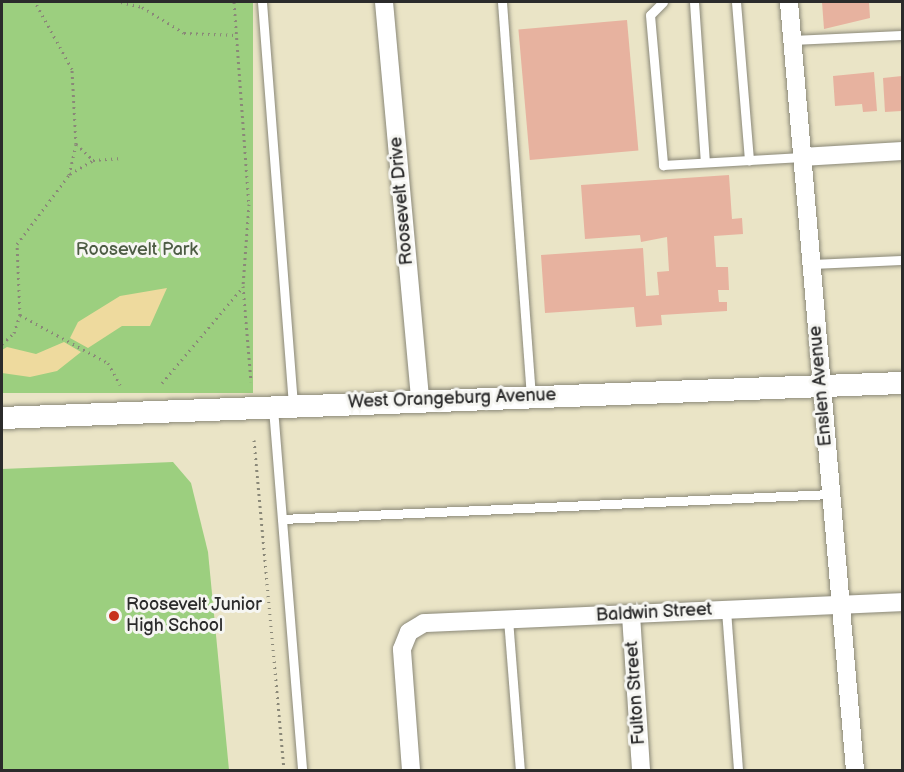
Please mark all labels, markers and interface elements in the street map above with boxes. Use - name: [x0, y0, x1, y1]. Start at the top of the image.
- street label: Roosevelt Drive: [386, 136, 418, 266]
- park label: Roosevelt Park: [76, 239, 198, 261]
- street label: Enslen Avenue: [805, 325, 837, 447]
- street label: West Orangeburg Avenue: [347, 385, 557, 413]
- place label: Roosevelt Junior High School: [126, 595, 263, 638]
- street label: Baldwin Street: [595, 599, 713, 627]
- marker: Roosevelt Junior High School: [107, 609, 121, 623]
- street label: Fulton Street: [622, 640, 650, 746]

